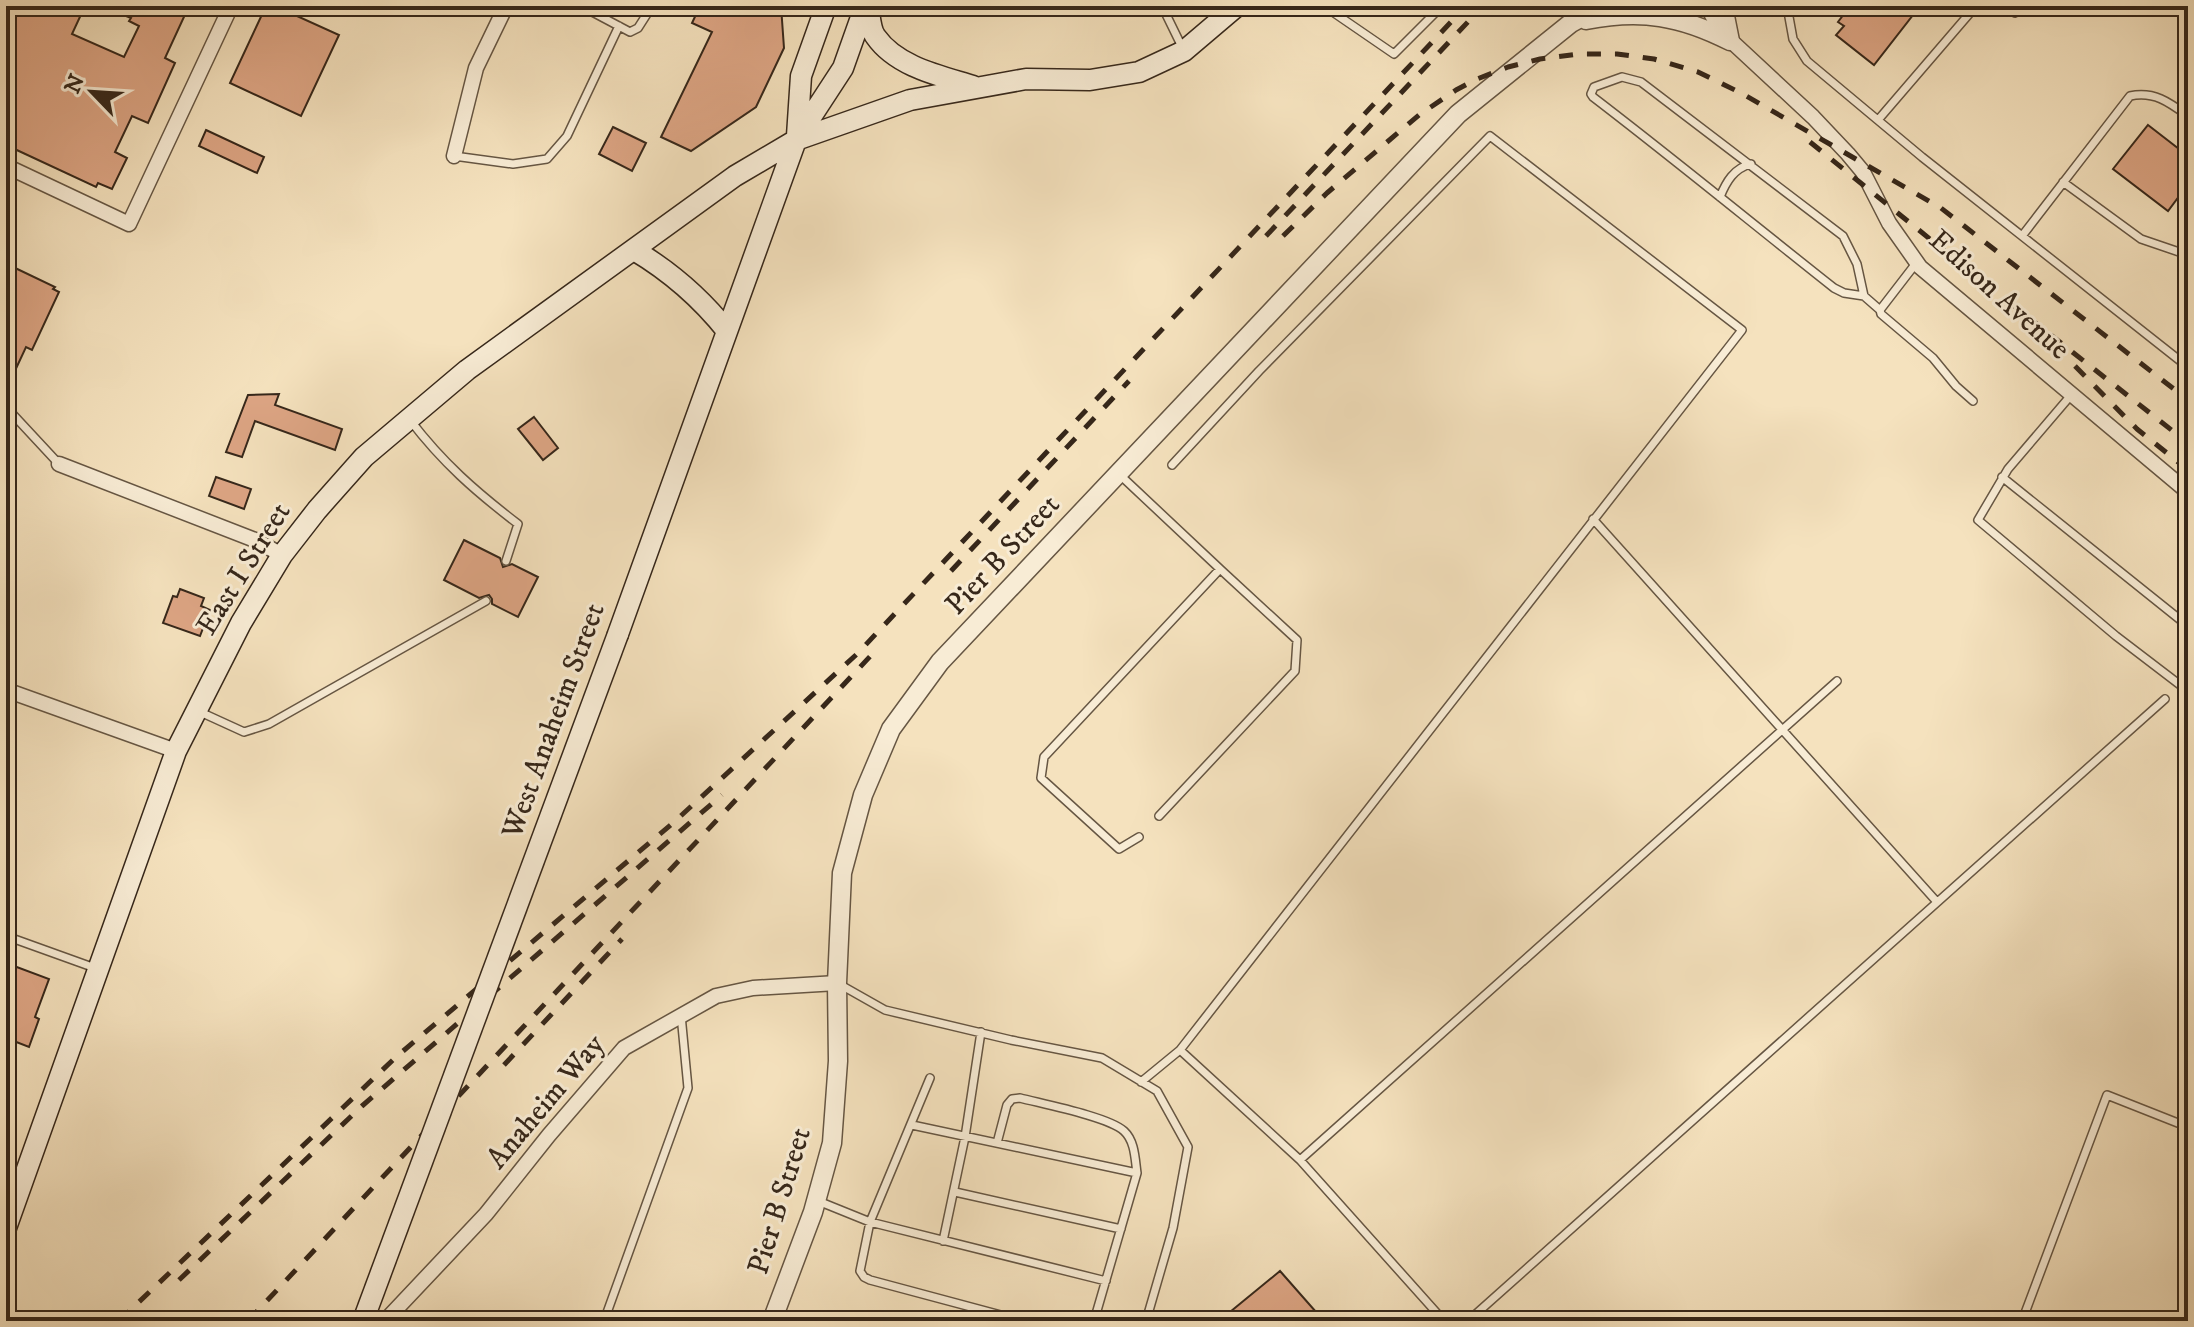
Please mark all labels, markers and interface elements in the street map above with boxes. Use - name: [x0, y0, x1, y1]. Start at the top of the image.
- north arrow: [52, 52, 132, 132]
- text: N: [59, 70, 91, 98]
- street label: Edison Avenue: [1921, 222, 2077, 368]
- street label: Pier B Street: [938, 487, 1068, 623]
- street label: East I Street: [189, 496, 299, 642]
- street label: West Anaheim Street: [494, 598, 614, 845]
- street label: Anaheim Way: [479, 1026, 614, 1177]
- street label: Pier B Street: [740, 1123, 820, 1279]

